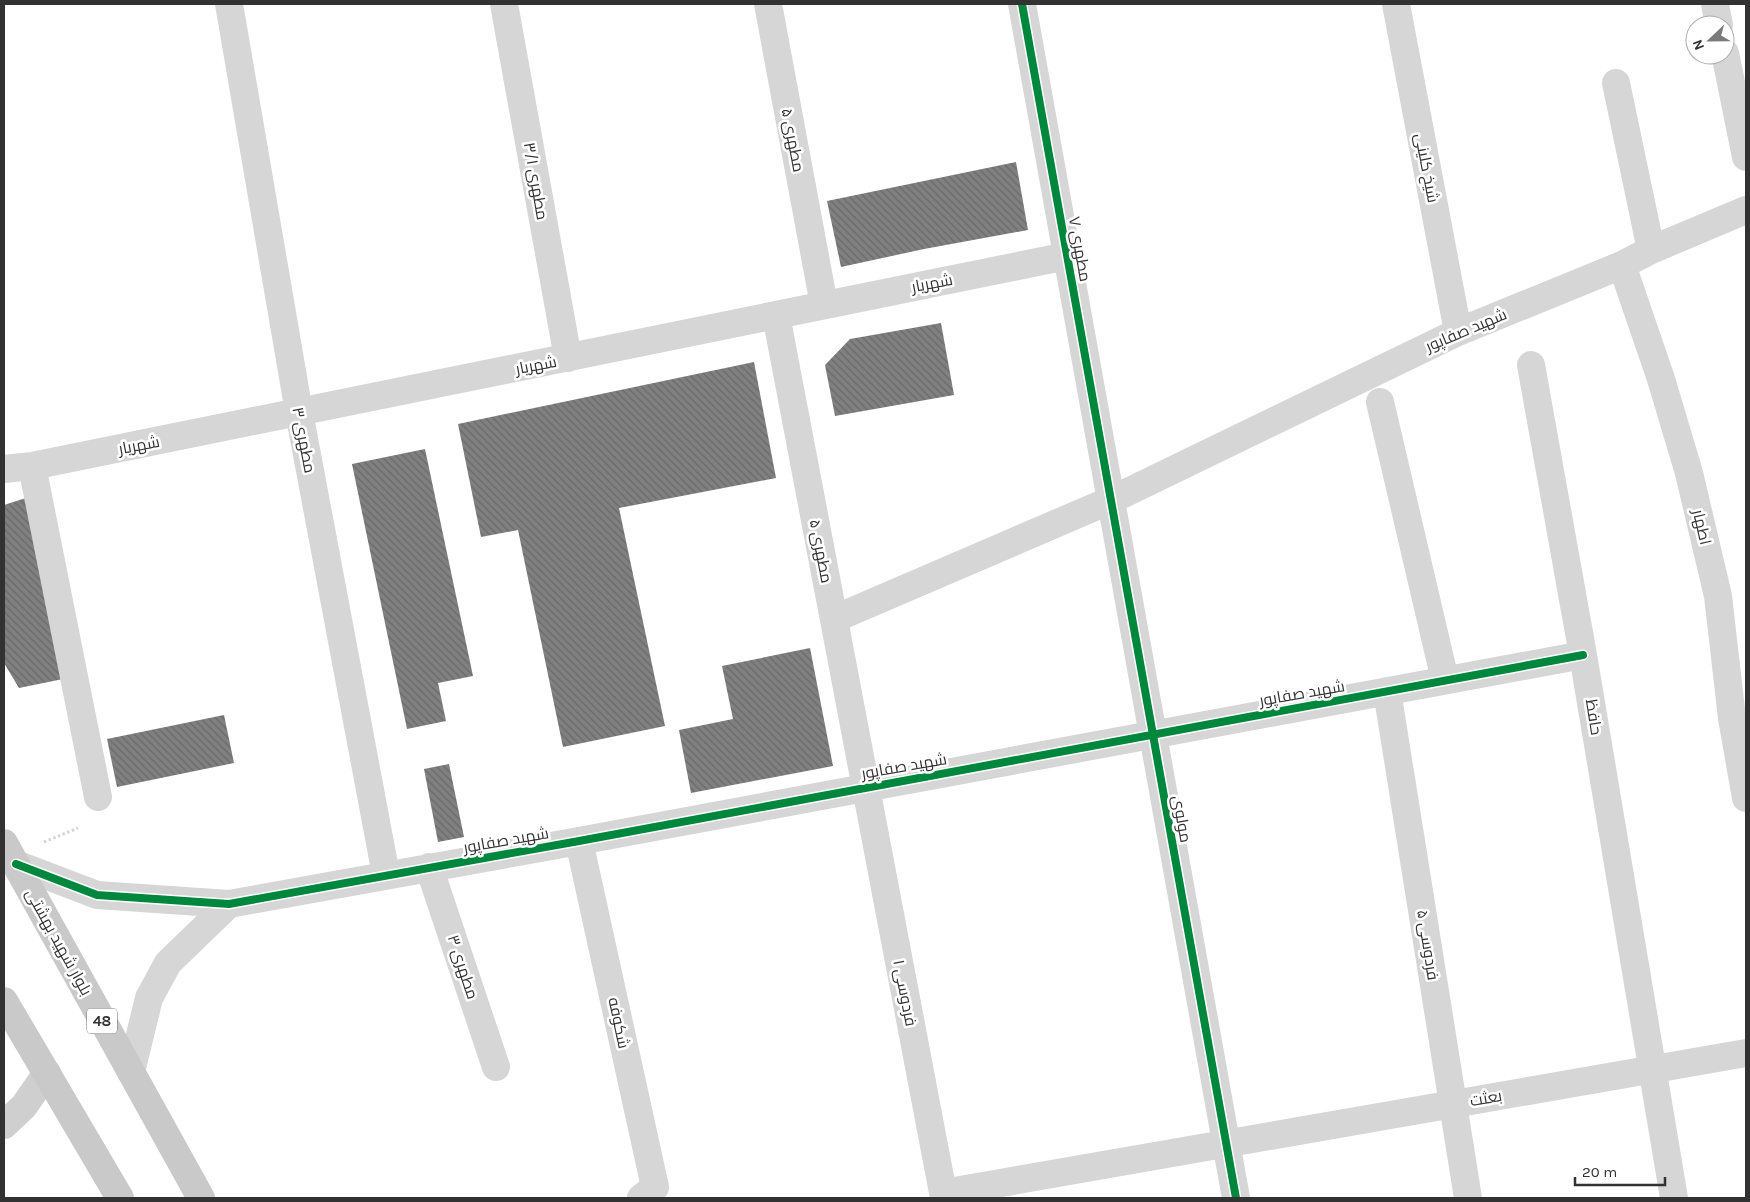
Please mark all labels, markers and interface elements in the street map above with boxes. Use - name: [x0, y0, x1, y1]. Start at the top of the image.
- north arrow: [1685, 15, 1735, 65]
- text: N: [1689, 37, 1708, 53]
- street label: مطهری ۵: [777, 107, 808, 174]
- street label: شیخ کلینی: [1409, 132, 1443, 205]
- street label: مطهری ۳/۱: [519, 141, 552, 221]
- street label: مطهری ۷: [1064, 215, 1095, 283]
- street label: شهریار: [909, 270, 955, 297]
- street label: شهید صفاپور: [1421, 304, 1510, 358]
- street label: شهریار: [513, 352, 559, 379]
- street label: مطهری ۳: [287, 406, 320, 475]
- street label: شهریار: [116, 432, 162, 459]
- street label: اطهار: [1688, 507, 1715, 547]
- street label: مطهری ۵: [805, 518, 836, 585]
- street label: شهید صفاپور: [1257, 676, 1347, 712]
- street label: حافظ: [1582, 698, 1606, 736]
- street label: شهید صفاپور: [859, 749, 949, 785]
- street label: مولوی: [1168, 794, 1195, 844]
- street label: شهید صفاپور: [461, 823, 551, 859]
- street label: بلوار شهید بهشتی: [21, 885, 96, 999]
- street label: فردوسی ۵: [1412, 909, 1443, 982]
- street label: مطهری ۳: [443, 932, 482, 1002]
- street label: فردوسی ۱: [888, 958, 921, 1028]
- street label: شکوفه: [604, 996, 634, 1050]
- road number: 48: [87, 1008, 117, 1034]
- street label: بعثت: [1468, 1086, 1504, 1110]
- scale bar: [1575, 1154, 1665, 1186]
- text: 20 m: [1582, 1163, 1617, 1181]

